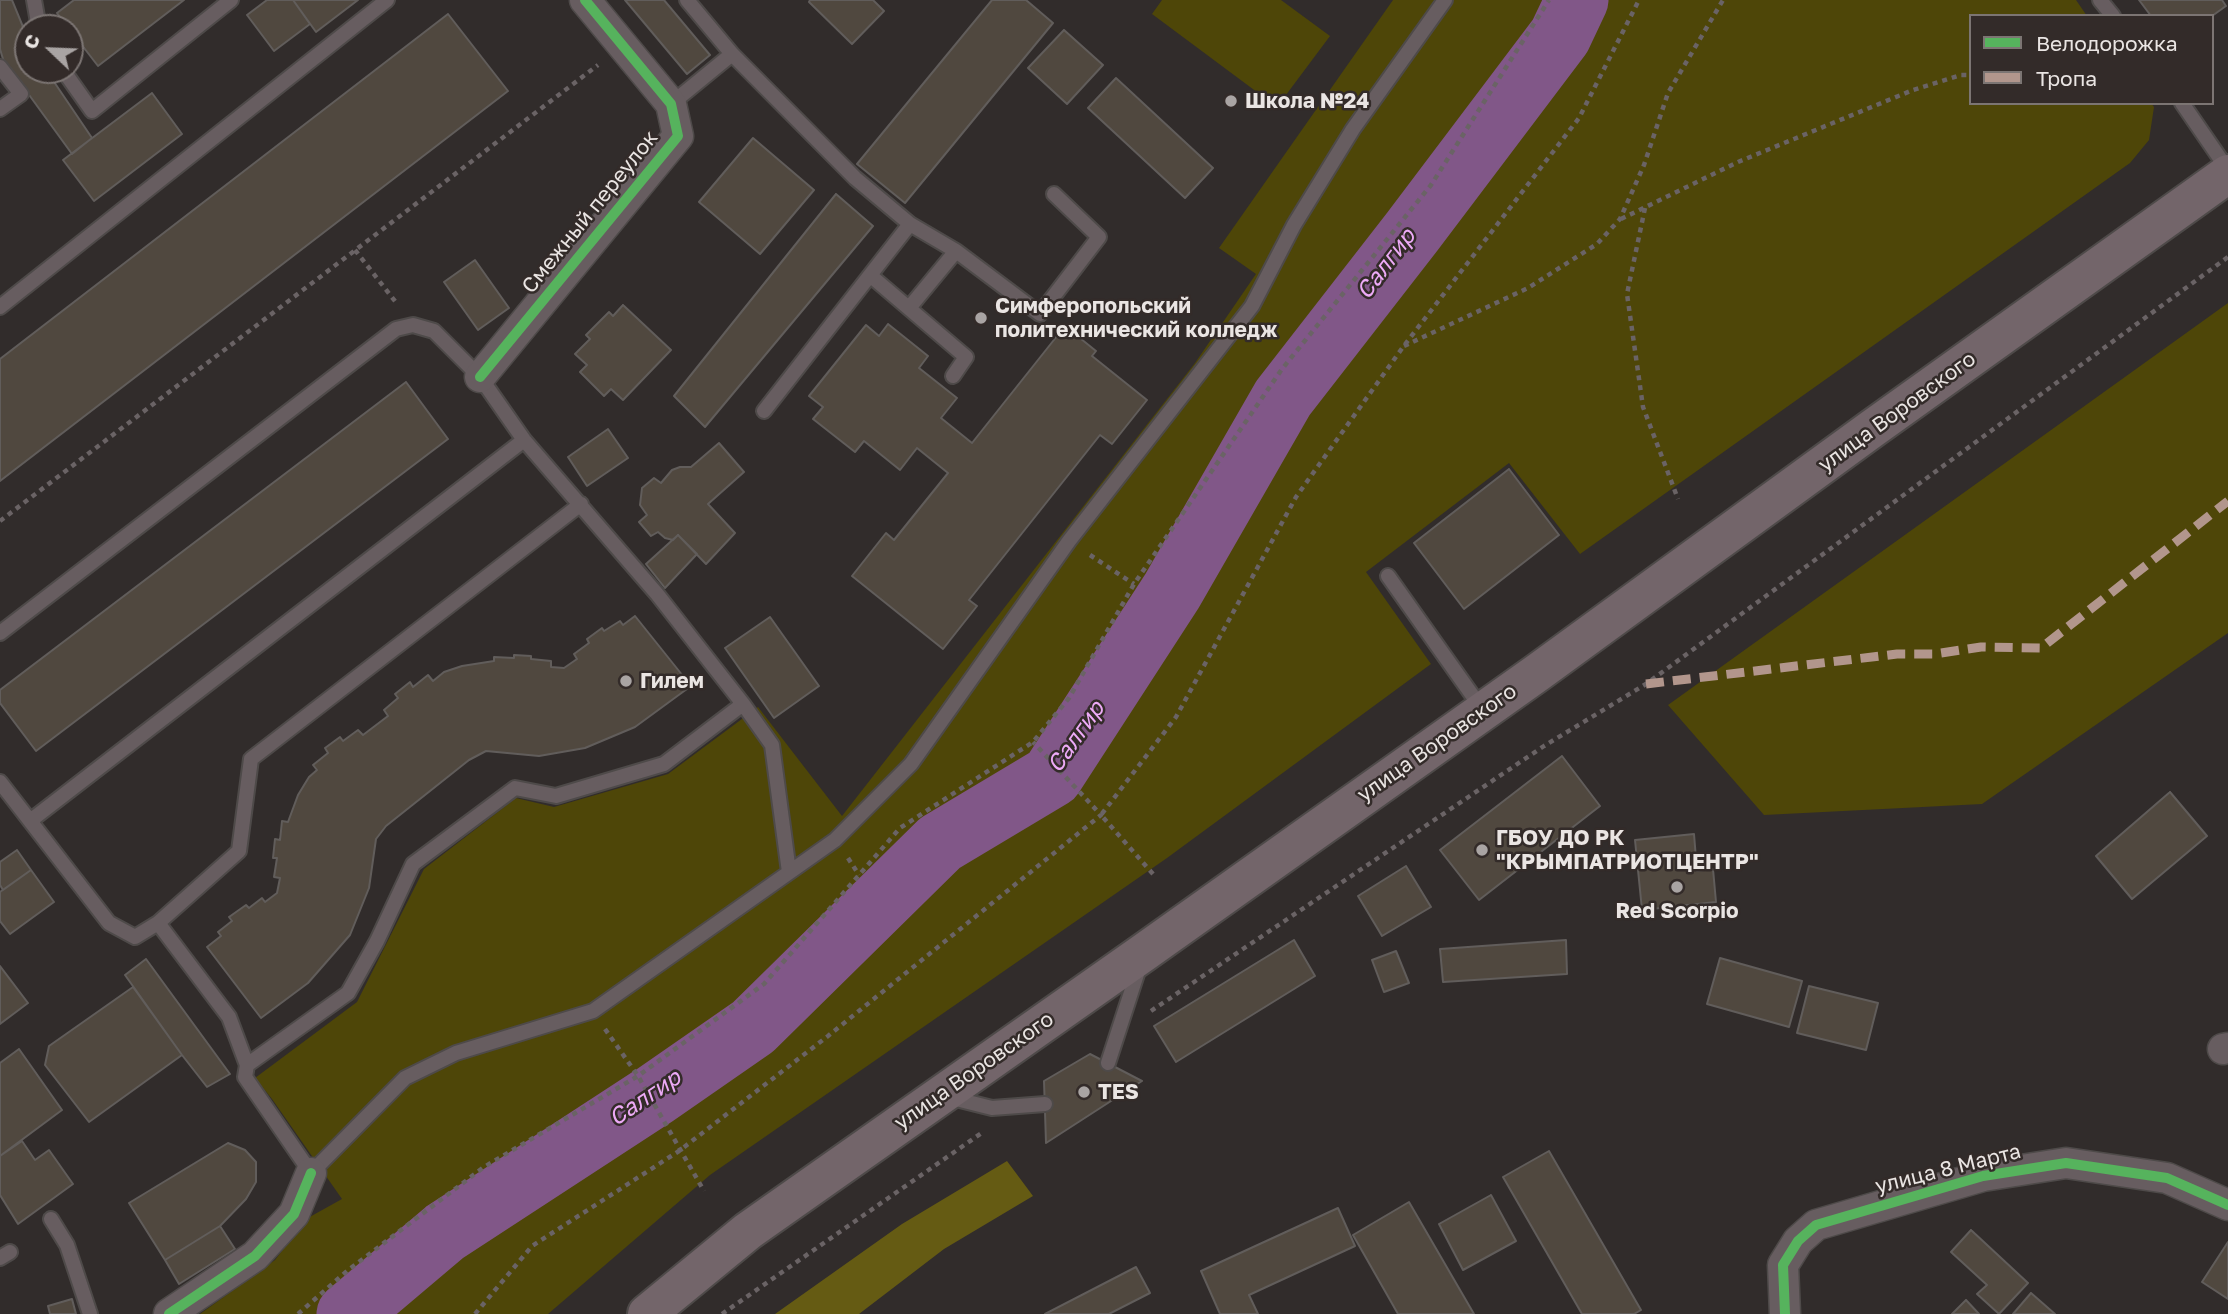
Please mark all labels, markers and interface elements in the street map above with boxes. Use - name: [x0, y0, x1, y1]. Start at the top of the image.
- north arrow: [14, 14, 84, 84]
- legend: [1969, 14, 2214, 105]
- text: Велодорожка: [2036, 30, 2178, 56]
- text: С: [18, 31, 44, 52]
- text: Тропа: [2036, 65, 2097, 91]
- place label: Школа №24: [1245, 88, 1369, 114]
- marker: Школа №24: [1223, 93, 1239, 109]
- street label: Смежный переулок: [517, 126, 663, 298]
- water label: Салгир: [1351, 223, 1421, 305]
- place label: Симферопольский политехнический колледж: [995, 293, 1277, 343]
- marker: Симферопольский политехнический колледж: [973, 310, 989, 326]
- street label: улица Воровского: [1813, 346, 1981, 478]
- place label: Гилем: [640, 668, 704, 694]
- marker: Гилем: [618, 673, 634, 689]
- street label: улица Воровского: [1353, 679, 1521, 807]
- water label: Салгир: [1042, 696, 1110, 778]
- place label: ГБОУ ДО РК "КРЫМПАТРИОТЦЕНТР": [1496, 825, 1759, 875]
- marker: ГБОУ ДО РК "КРЫМПАТРИОТЦЕНТР": [1474, 842, 1490, 858]
- marker: Red Scorpio: [1669, 879, 1685, 895]
- place label: Red Scorpio: [1615, 898, 1739, 924]
- street label: улица Воровского: [890, 1007, 1058, 1135]
- water label: Салгир: [604, 1064, 686, 1132]
- place label: TES: [1098, 1079, 1139, 1105]
- marker: TES: [1076, 1084, 1092, 1100]
- street label: улица 8 Марта: [1873, 1139, 2023, 1199]

